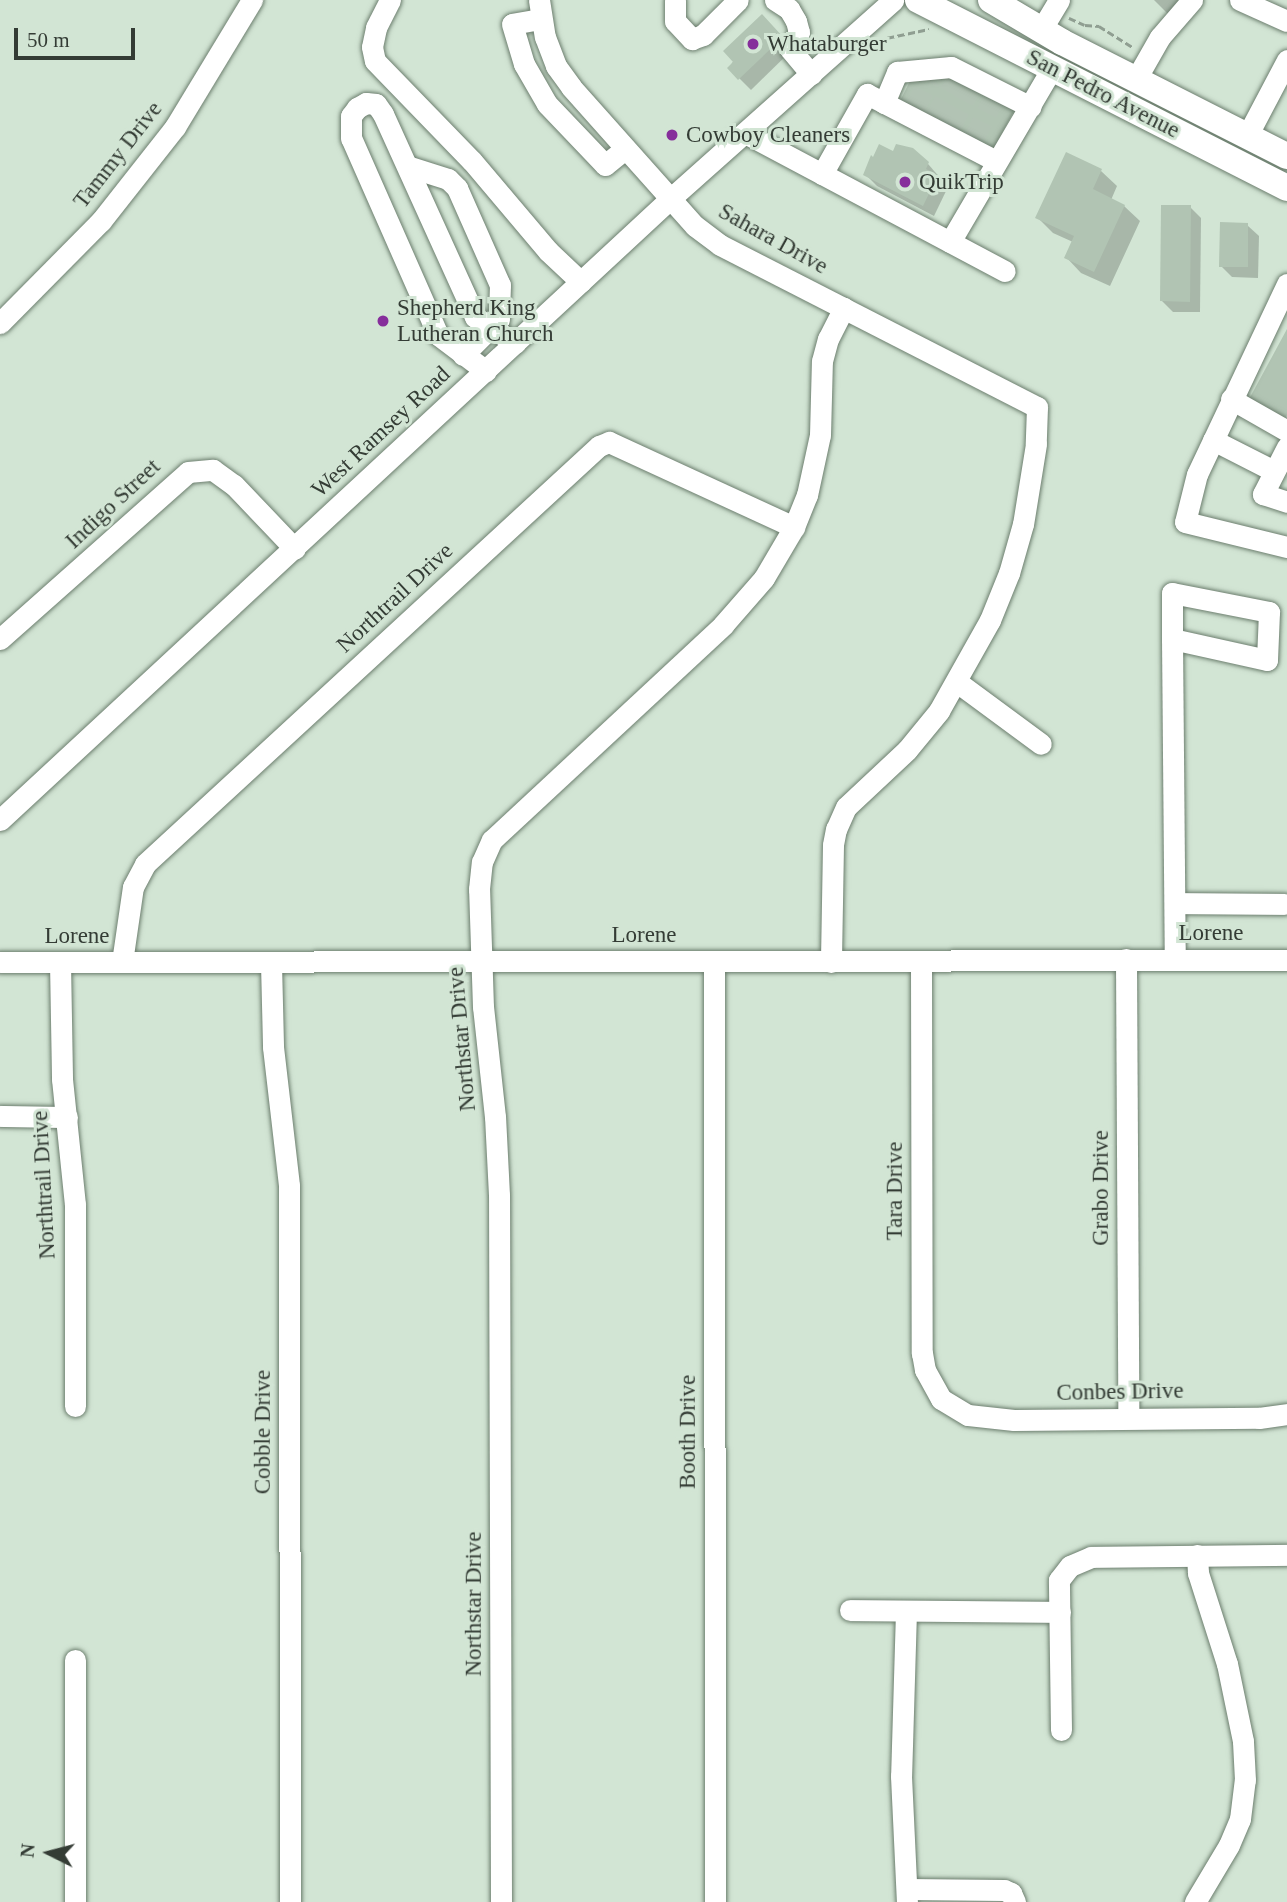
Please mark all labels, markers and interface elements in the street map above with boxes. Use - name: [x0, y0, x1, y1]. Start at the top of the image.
- scale bar: [18, 14, 138, 58]
- text: 50 m: [27, 28, 70, 52]
- place label: Whataburger: [767, 30, 887, 58]
- marker: Whataburger: [745, 36, 761, 52]
- street label: San Pedro Avenue: [1021, 43, 1185, 145]
- street label: Tammy Drive: [68, 96, 168, 214]
- place label: Cowboy Cleaners: [686, 121, 850, 149]
- marker: Cowboy Cleaners: [664, 127, 680, 143]
- place label: QuikTrip: [919, 168, 1004, 196]
- marker: QuikTrip: [897, 174, 913, 190]
- street label: Sahara Drive: [714, 198, 832, 280]
- place label: Shepherd King Lutheran Church: [397, 294, 553, 348]
- marker: Shepherd King Lutheran Church: [375, 313, 391, 329]
- street label: West Ramsey Road: [306, 361, 456, 503]
- street label: Indigo Street: [60, 453, 166, 555]
- street label: Northtrail Drive: [331, 537, 459, 659]
- street label: Lorene: [1178, 919, 1244, 947]
- street label: Lorene: [611, 921, 677, 949]
- street label: Lorene: [44, 922, 110, 950]
- street label: Northstar Drive: [442, 966, 482, 1112]
- street label: Northtrail Drive: [26, 1110, 62, 1260]
- street label: Grabo Drive: [1087, 1130, 1115, 1246]
- street label: Tara Drive: [881, 1142, 909, 1240]
- street label: Cobble Drive: [249, 1370, 277, 1494]
- street label: Booth Drive: [674, 1375, 702, 1489]
- street label: Conbes Drive: [1056, 1377, 1184, 1407]
- street label: Northstar Drive: [460, 1532, 488, 1676]
- north arrow: [14, 1818, 84, 1888]
- text: N: [16, 1843, 39, 1859]

